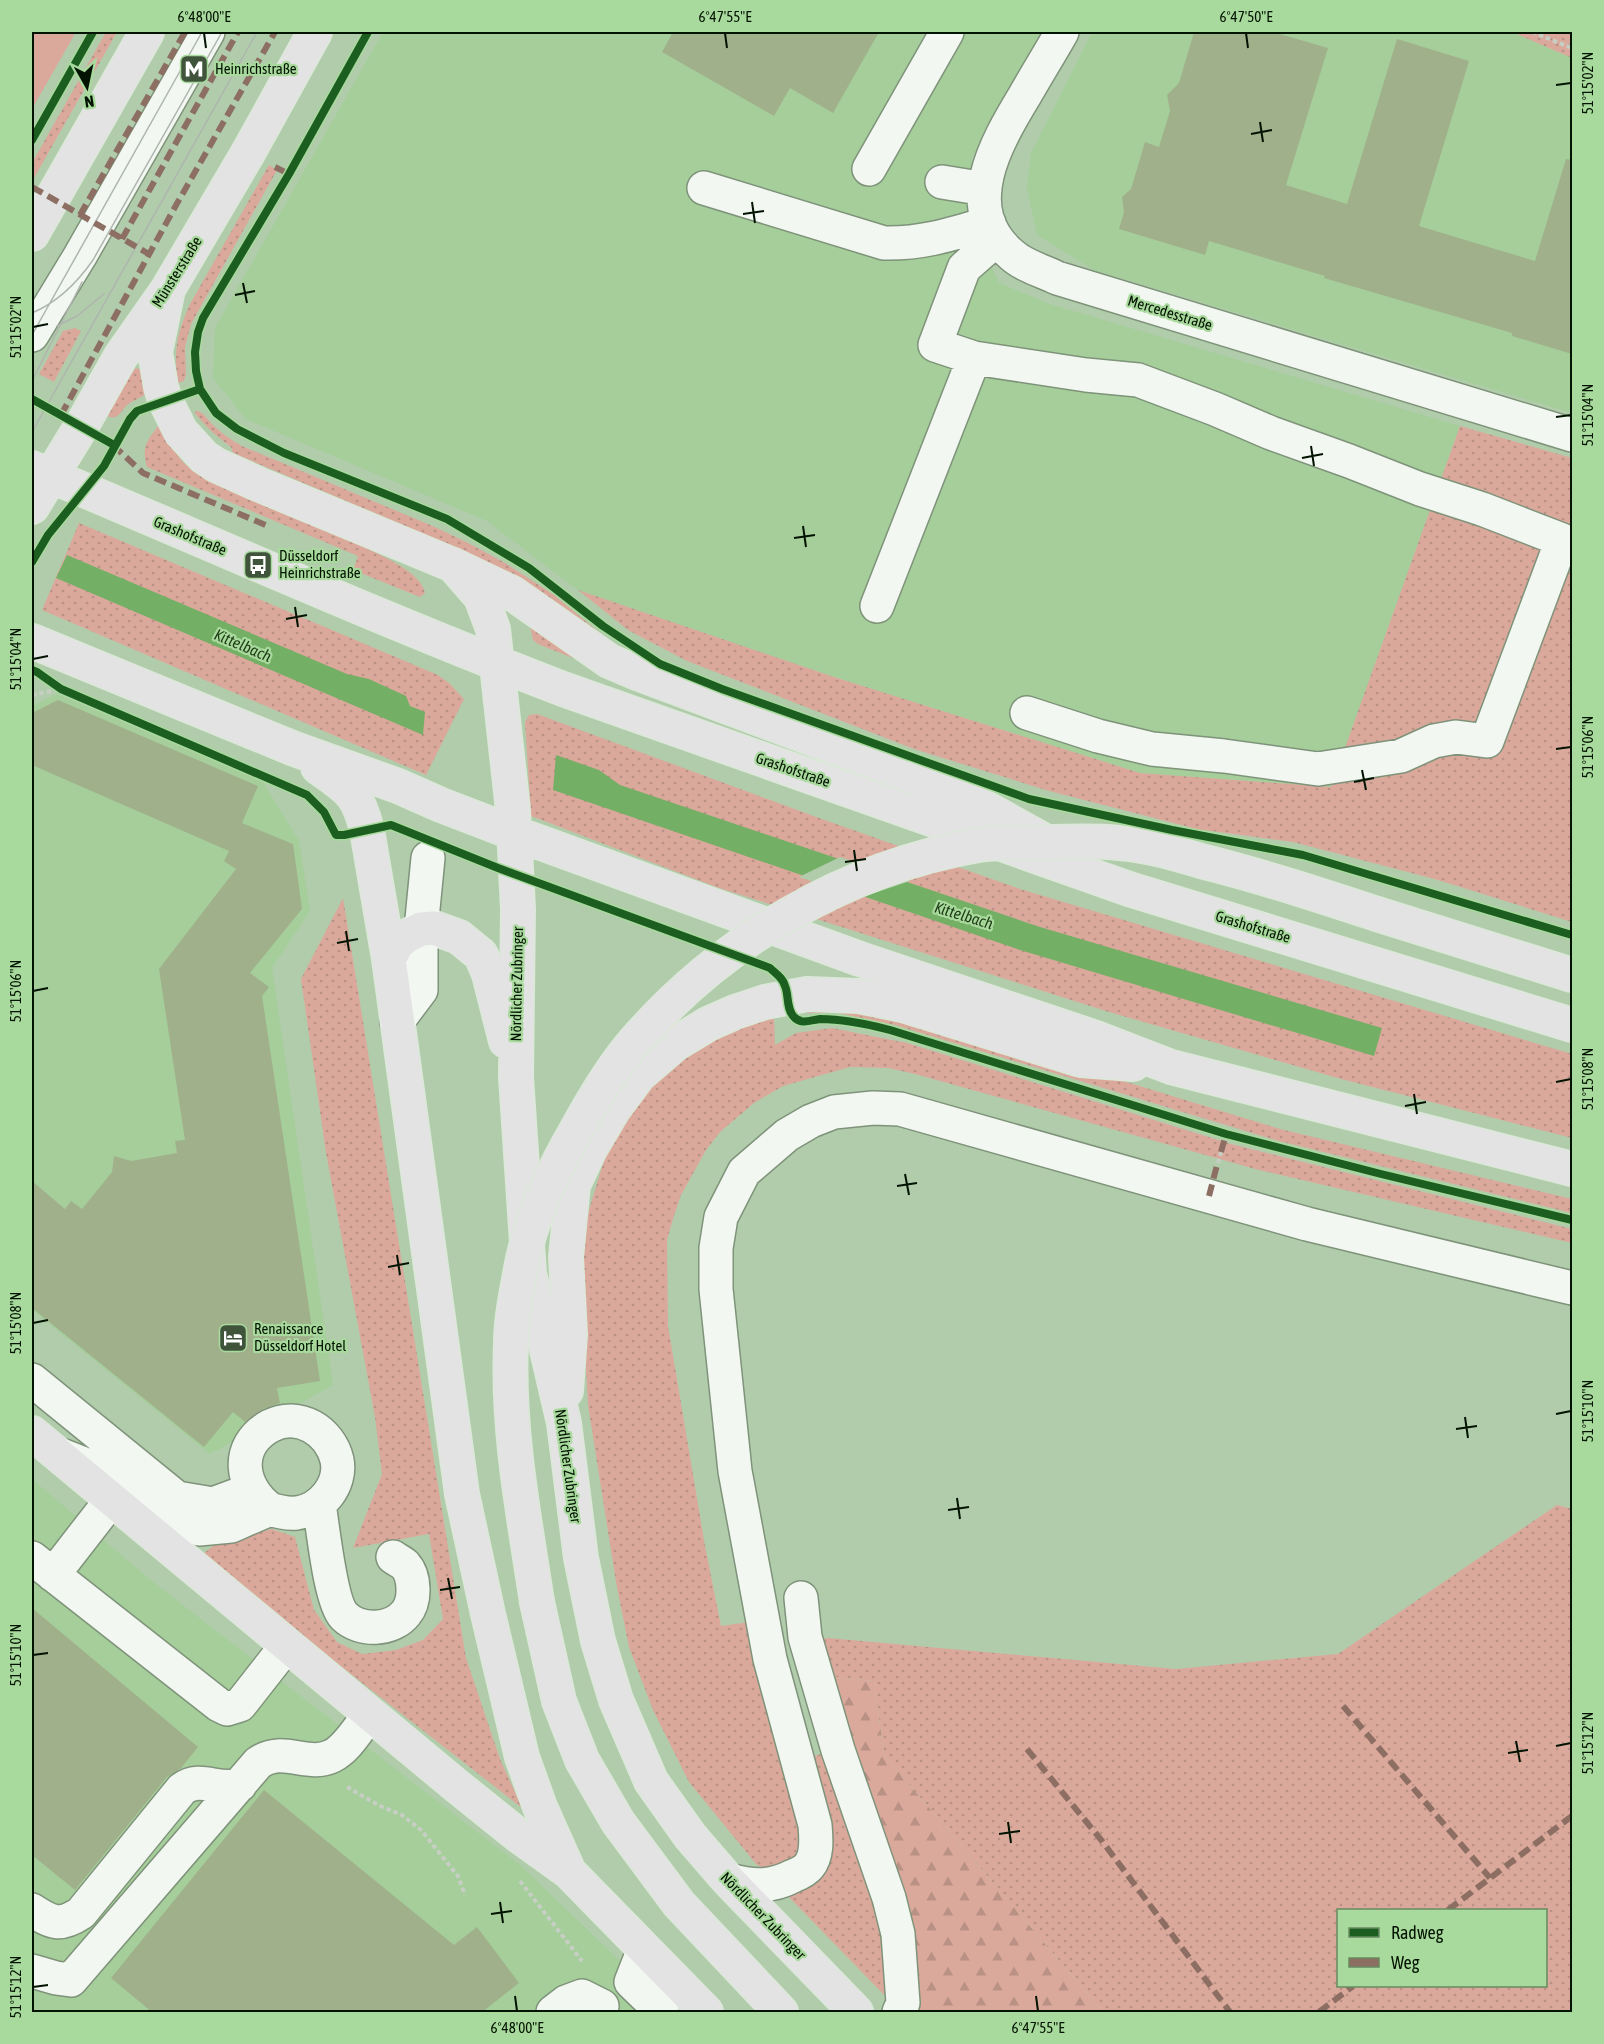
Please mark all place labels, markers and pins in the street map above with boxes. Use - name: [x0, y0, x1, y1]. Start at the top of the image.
- metro station icon: Heinrichstraße: [178, 53, 210, 85]
- place label: Heinrichstraße: [215, 60, 297, 77]
- place label: Düsseldorf Heinrichstraße: [279, 547, 361, 581]
- bus stop icon: Düsseldorf Heinrichstraße: [242, 549, 274, 581]
- place label: Renaissance Düsseldorf Hotel: [254, 1320, 346, 1354]
- hotel icon: Renaissance Düsseldorf Hotel: [217, 1322, 249, 1354]

